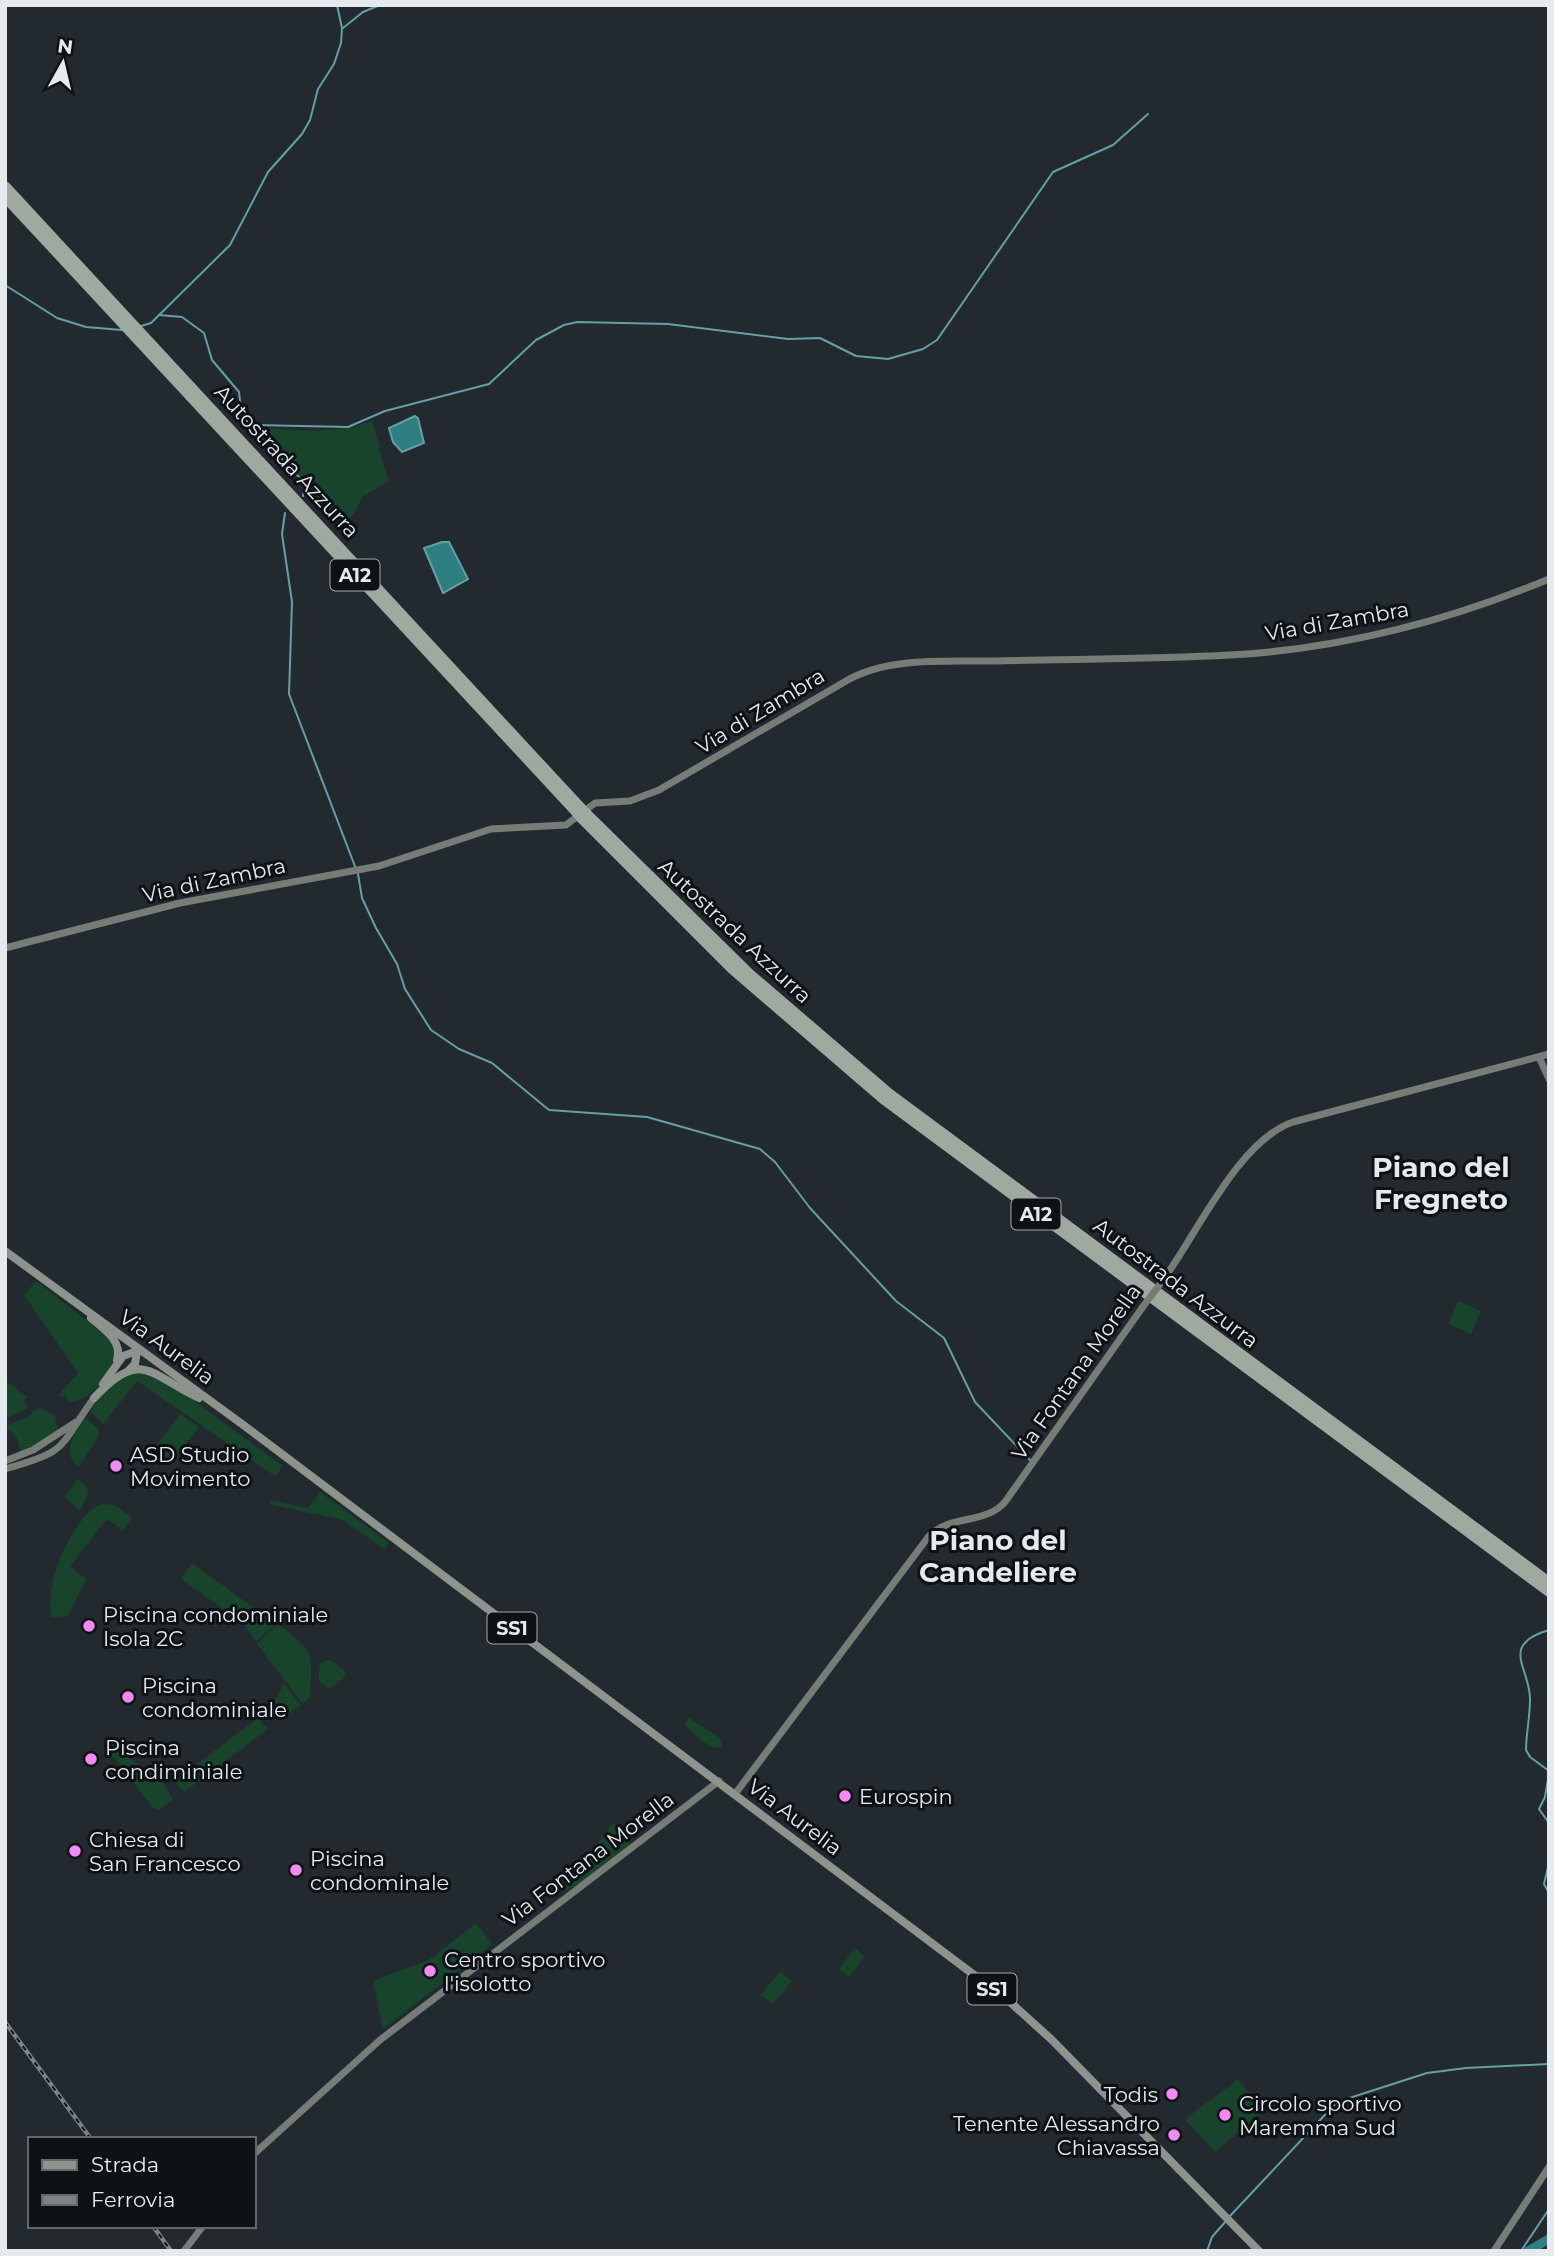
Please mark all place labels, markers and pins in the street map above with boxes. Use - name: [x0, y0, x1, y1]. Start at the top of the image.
- place label: ASD Studio Movimento: [130, 1442, 250, 1491]
- marker: ASD Studio Movimento: [108, 1458, 124, 1474]
- place label: Piscina condominiale Isola 2C: [103, 1602, 328, 1651]
- marker: Piscina condominiale Isola 2C: [81, 1618, 97, 1634]
- place label: Piscina condominiale: [142, 1673, 287, 1722]
- marker: Piscina condominiale: [120, 1689, 136, 1705]
- place label: Piscina condiminiale: [105, 1735, 242, 1784]
- marker: Piscina condiminiale: [83, 1751, 99, 1767]
- place label: Eurospin: [859, 1784, 953, 1809]
- marker: Eurospin: [837, 1788, 853, 1804]
- place label: Chiesa di San Francesco: [89, 1827, 241, 1876]
- marker: Chiesa di San Francesco: [67, 1843, 83, 1859]
- place label: Piscina condominale: [310, 1846, 449, 1895]
- marker: Piscina condominale: [288, 1862, 304, 1878]
- place label: Centro sportivo l'isolotto: [444, 1947, 605, 1996]
- marker: Centro sportivo l'isolotto: [422, 1963, 438, 1979]
- place label: Todis: [1104, 2082, 1158, 2107]
- marker: Todis: [1164, 2086, 1180, 2102]
- place label: Circolo sportivo Maremma Sud: [1239, 2091, 1402, 2140]
- marker: Circolo sportivo Maremma Sud: [1217, 2107, 1233, 2123]
- place label: Tenente Alessandro Chiavassa: [953, 2111, 1160, 2160]
- marker: Tenente Alessandro Chiavassa: [1166, 2127, 1182, 2143]

